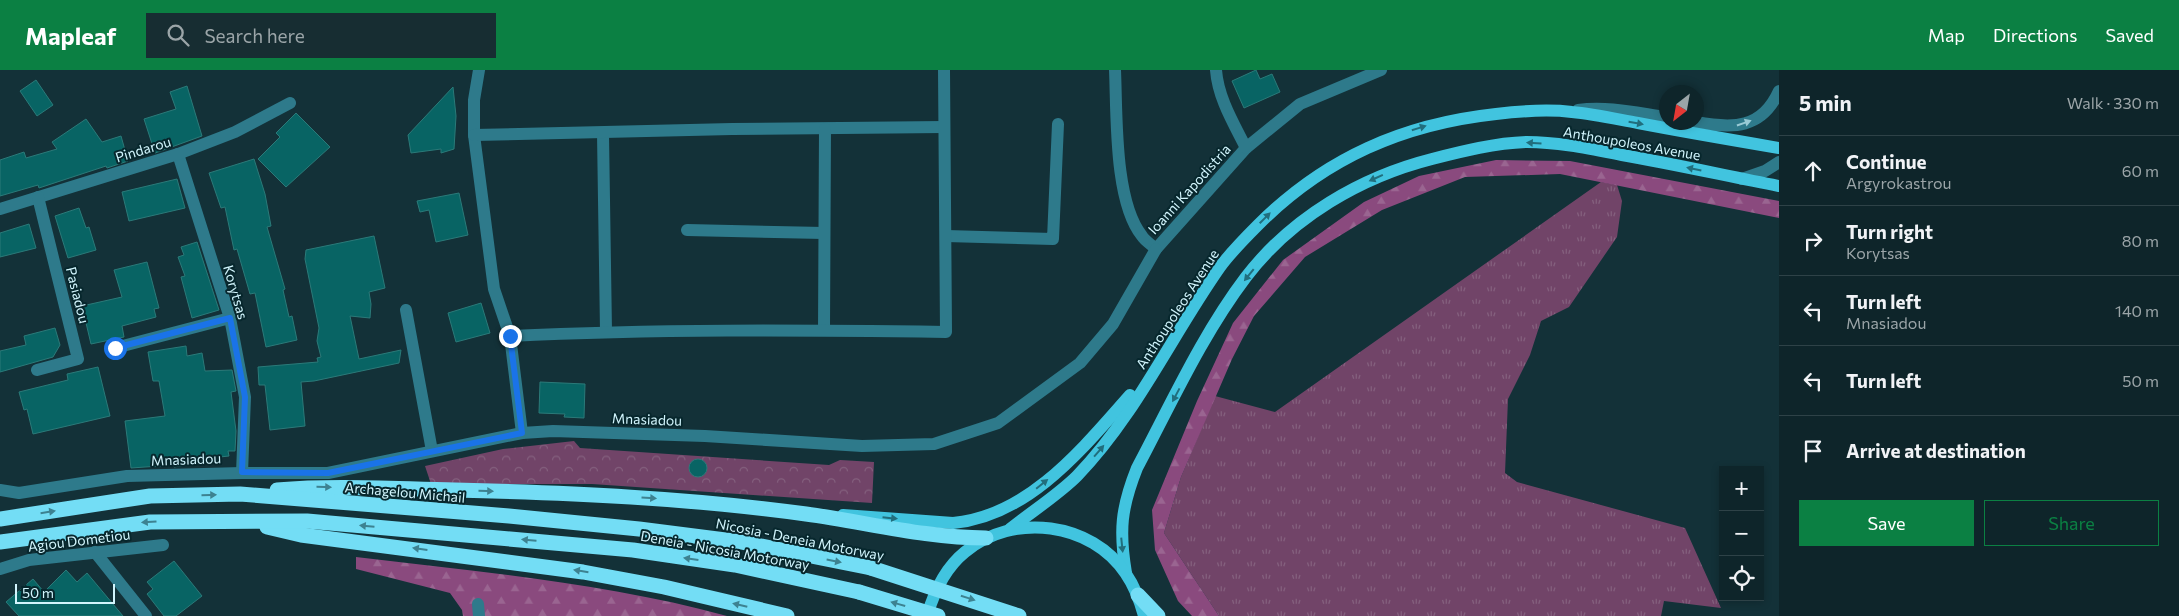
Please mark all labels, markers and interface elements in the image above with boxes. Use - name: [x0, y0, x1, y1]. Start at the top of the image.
- search box: [146, 13, 496, 58]
- text: Mapleaf: [25, 21, 116, 50]
- icon: search: [164, 21, 192, 49]
- text: Search here: [204, 24, 305, 47]
- text: Map: [1928, 24, 1965, 46]
- text: Directions: [1993, 24, 2077, 46]
- text: Saved: [2105, 24, 2154, 46]
- north arrow: [1659, 85, 1704, 130]
- text: 5 min: [1799, 90, 1852, 115]
- text: Walk · 330 m: [2067, 93, 2159, 112]
- one-way arrow: [1629, 119, 1645, 127]
- one-way arrow: [1737, 119, 1752, 126]
- street label: Anthoupoleos Avenue: [1562, 123, 1702, 163]
- one-way arrow: [1412, 124, 1427, 131]
- street label: Pindarou: [113, 132, 173, 166]
- one-way arrow: [1526, 139, 1542, 147]
- street label: Ioanni Kapodistria: [1144, 140, 1234, 238]
- text: Continue: [1846, 150, 1926, 173]
- icon: ahead: [1799, 157, 1827, 185]
- text: 60 m: [2122, 161, 2159, 180]
- one-way arrow: [1687, 165, 1702, 173]
- text: Argyrokastrou: [1846, 173, 1952, 192]
- one-way arrow: [1369, 174, 1383, 182]
- one-way arrow: [1259, 212, 1271, 224]
- text: Turn right: [1846, 220, 1933, 243]
- icon: right: [1799, 227, 1827, 255]
- text: 80 m: [2122, 231, 2159, 250]
- text: Korytsas: [1846, 243, 1910, 262]
- street label: Anthoupoleos Avenue: [1132, 246, 1222, 372]
- street label: Korytsas: [220, 263, 252, 321]
- street label: Pasiadou: [63, 265, 93, 325]
- one-way arrow: [1243, 268, 1254, 281]
- text: Turn left: [1846, 290, 1921, 313]
- icon: left: [1799, 297, 1827, 325]
- text: 140 m: [2115, 301, 2159, 320]
- text: Mnasiadou: [1846, 313, 1926, 332]
- route end: [499, 325, 522, 348]
- route start: [104, 337, 127, 360]
- icon: left: [1799, 367, 1827, 395]
- text: Turn left: [1846, 369, 1921, 392]
- text: 50 m: [2122, 371, 2159, 390]
- one-way arrow: [1172, 388, 1180, 402]
- street label: Mnasiadou: [612, 409, 682, 429]
- icon: arrive: [1799, 437, 1827, 465]
- text: Arrive at destination: [1846, 439, 2026, 462]
- one-way arrow: [1093, 444, 1104, 457]
- street label: Mnasiadou: [151, 449, 221, 469]
- map controls: [1719, 466, 1764, 601]
- button: +: [1719, 466, 1764, 511]
- street label: Archagelou Michail: [344, 478, 466, 506]
- one-way arrow: [1035, 478, 1048, 489]
- one-way arrow: [316, 483, 332, 491]
- one-way arrow: [478, 487, 494, 495]
- one-way arrow: [202, 490, 218, 498]
- one-way arrow: [641, 494, 657, 502]
- button: Save: [1799, 500, 1974, 546]
- button: Share: [1984, 500, 2159, 546]
- one-way arrow: [41, 507, 57, 515]
- button: −: [1719, 511, 1764, 556]
- street label: Nicosia - Deneia Motorway: [714, 514, 886, 564]
- one-way arrow: [882, 514, 898, 522]
- one-way arrow: [140, 518, 156, 526]
- one-way arrow: [358, 522, 374, 530]
- street label: Agiou Dometiou: [27, 525, 131, 555]
- street label: Deneia - Nicosia Motorway: [639, 527, 811, 573]
- one-way arrow: [521, 536, 537, 544]
- one-way arrow: [1118, 537, 1126, 553]
- one-way arrow: [412, 545, 428, 553]
- one-way arrow: [682, 555, 698, 563]
- button: locate: [1719, 556, 1764, 601]
- one-way arrow: [827, 557, 843, 565]
- one-way arrow: [573, 567, 589, 575]
- scale bar: [15, 581, 115, 604]
- text: 50 m: [22, 584, 54, 601]
- one-way arrow: [960, 595, 975, 602]
- one-way arrow: [891, 599, 906, 607]
- one-way arrow: [733, 601, 748, 609]

